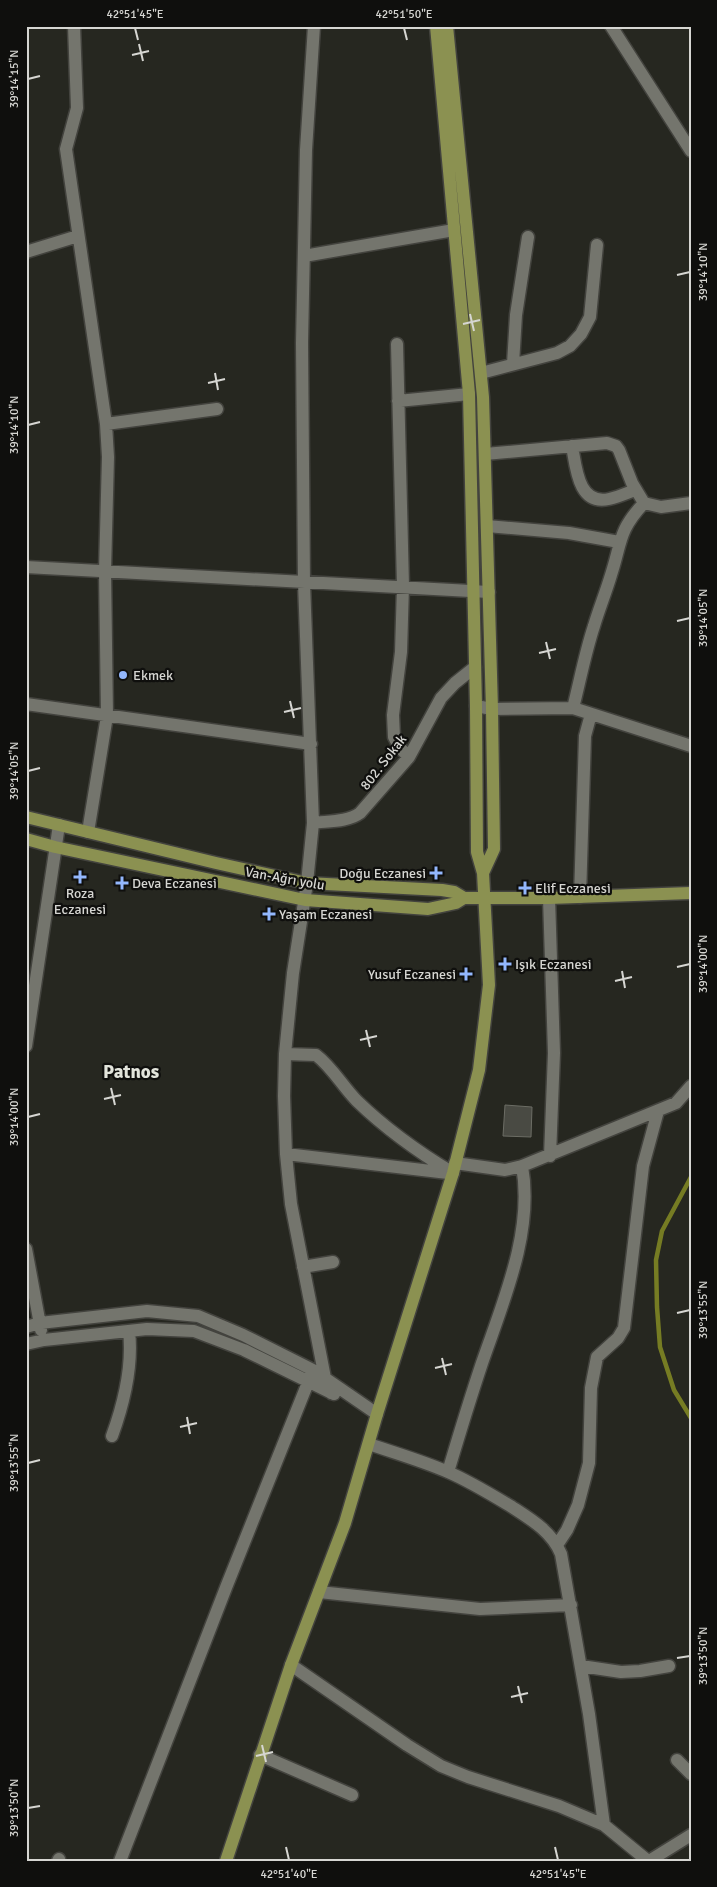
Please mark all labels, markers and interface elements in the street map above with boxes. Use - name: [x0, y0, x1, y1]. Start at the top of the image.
- text: 42°51'45"E: [106, 7, 164, 22]
- text: 42°51'50"E: [375, 7, 433, 22]
- text: 39°14'15"N: [7, 50, 22, 108]
- text: 39°14'10"N: [696, 243, 711, 301]
- text: 39°14'10"N: [7, 396, 22, 454]
- text: 39°14'05"N: [696, 589, 711, 647]
- place label: Ekmek: [133, 667, 173, 684]
- marker: Ekmek: [117, 669, 129, 681]
- street label: 802. Sokak: [356, 731, 410, 793]
- text: 39°14'05"N: [7, 742, 22, 800]
- street label: Van-Ağrı yolu: [244, 863, 326, 894]
- place label: Doğu Eczanesi: [339, 865, 426, 882]
- marker: Doğu Eczanesi: [430, 867, 442, 879]
- marker: Roza Eczanesi: [74, 871, 86, 883]
- place label: Deva Eczanesi: [132, 875, 217, 892]
- marker: Deva Eczanesi: [116, 877, 128, 889]
- place label: Elif Eczanesi: [535, 880, 611, 897]
- marker: Elif Eczanesi: [519, 882, 531, 894]
- place label: Roza Eczanesi: [54, 885, 106, 918]
- place label: Yaşam Eczanesi: [279, 906, 372, 923]
- marker: Yaşam Eczanesi: [263, 908, 275, 920]
- text: 39°14'00"N: [696, 935, 711, 993]
- place label: Işık Eczanesi: [515, 956, 591, 973]
- marker: Işık Eczanesi: [499, 958, 511, 970]
- place label: Yusuf Eczanesi: [368, 966, 456, 983]
- marker: Yusuf Eczanesi: [460, 968, 472, 980]
- district label: Patnos: [103, 1060, 159, 1084]
- text: 39°14'00"N: [7, 1088, 22, 1146]
- text: 39°13'55"N: [696, 1281, 711, 1339]
- text: 39°13'55"N: [7, 1434, 22, 1492]
- text: 39°13'50"N: [696, 1627, 711, 1685]
- text: 39°13'50"N: [7, 1779, 22, 1837]
- text: 42°51'40"E: [260, 1867, 318, 1882]
- text: 42°51'45"E: [529, 1867, 587, 1882]

